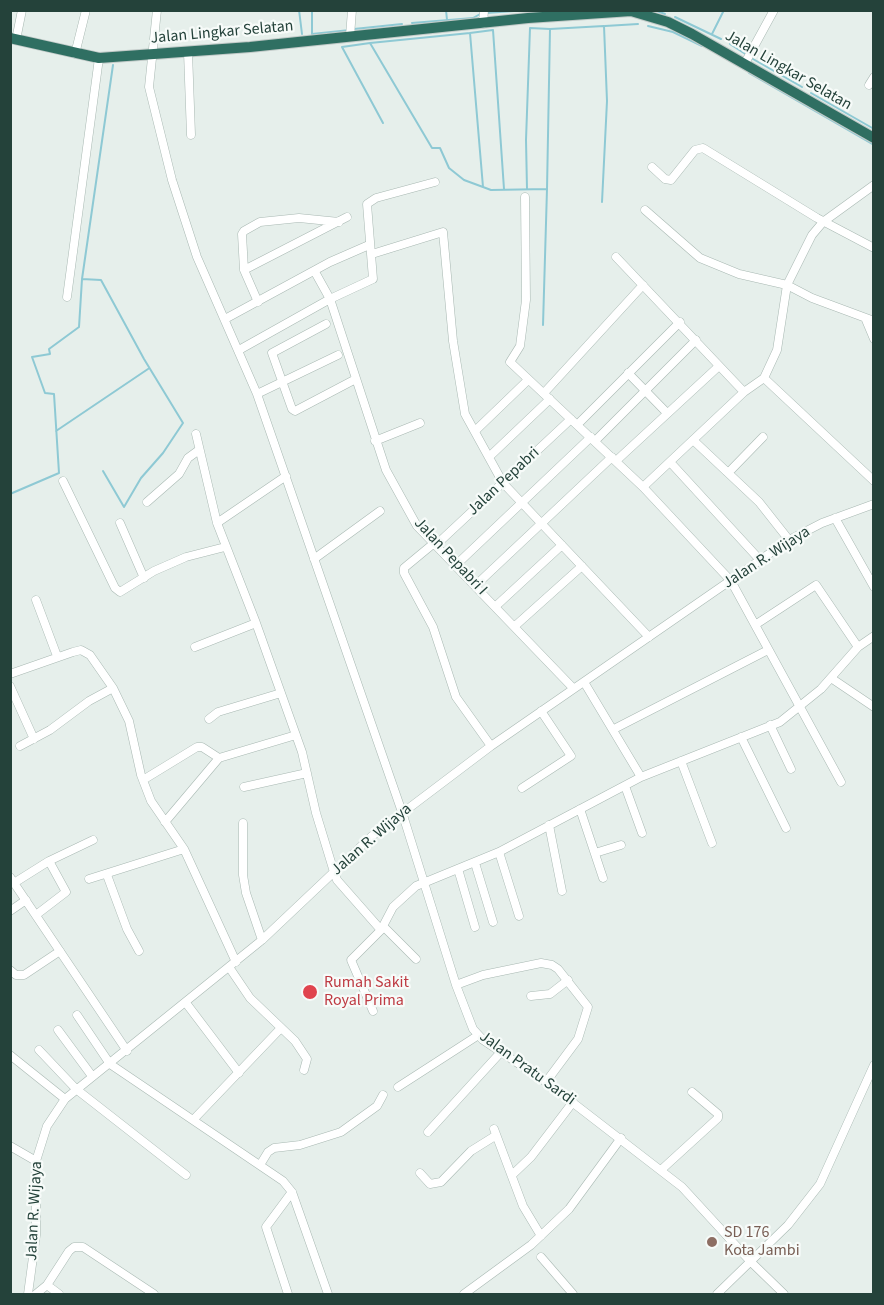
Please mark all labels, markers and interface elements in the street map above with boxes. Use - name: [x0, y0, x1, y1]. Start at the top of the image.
- street label: Jalan Lingkar Selatan: [150, 17, 294, 49]
- street label: Jalan Lingkar Selatan: [721, 27, 855, 115]
- street label: Jalan Pepabri: [464, 444, 544, 520]
- street label: Jalan Pepabri I: [409, 514, 491, 600]
- street label: Jalan R. Wijaya: [720, 523, 814, 593]
- street label: Jalan R. Wijaya: [328, 800, 416, 880]
- place label: Rumah Sakit Royal Prima: [324, 973, 409, 1011]
- marker: Rumah Sakit Royal Prima: [301, 983, 319, 1001]
- street label: Jalan Pratu Sardi: [475, 1028, 579, 1110]
- street label: Jalan R. Wijaya: [23, 1161, 47, 1261]
- place label: SD 176 Kota Jambi: [724, 1223, 800, 1261]
- marker: SD 176 Kota Jambi: [705, 1235, 719, 1249]

